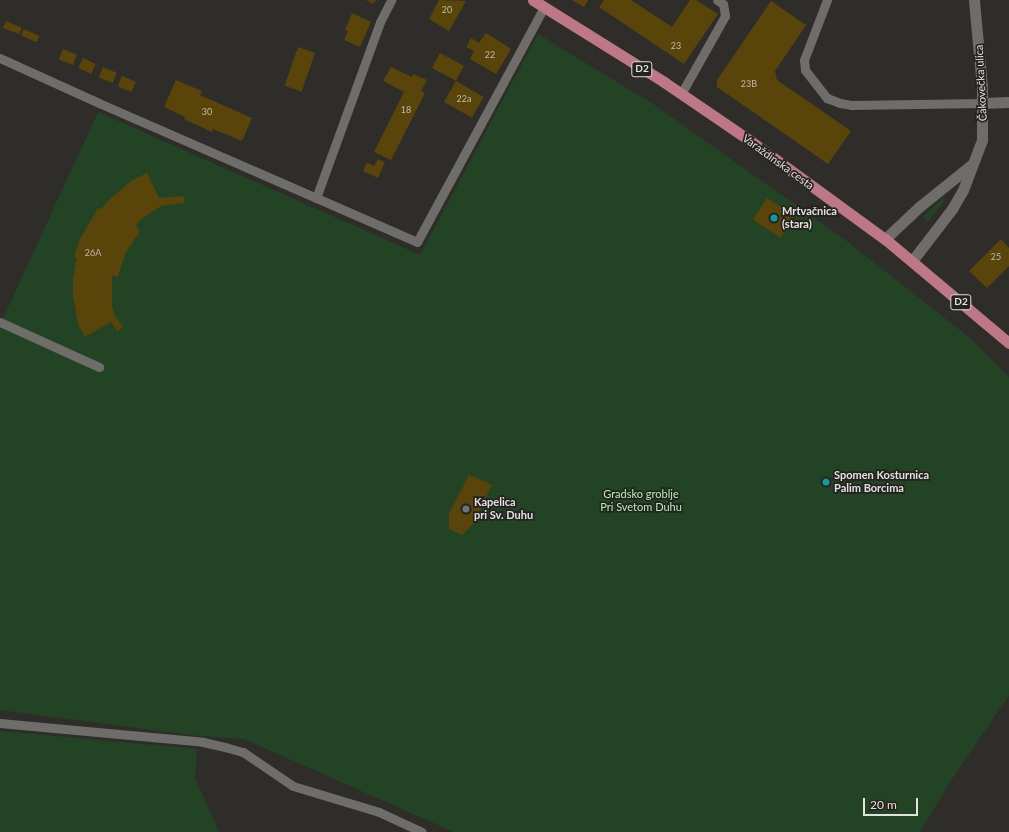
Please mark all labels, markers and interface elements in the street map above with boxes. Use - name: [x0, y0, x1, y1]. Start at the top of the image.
- house number: 20: [442, 5, 452, 15]
- house number: 23: [671, 41, 681, 51]
- street label: Čakovečka ulica: [972, 44, 990, 122]
- house number: 22: [485, 50, 495, 60]
- road number: D2: [631, 61, 653, 77]
- house number: 23B: [741, 79, 757, 89]
- house number: 22a: [457, 94, 471, 104]
- house number: 18: [401, 105, 411, 115]
- house number: 30: [202, 107, 212, 117]
- street label: Varaždinska cesta: [740, 132, 816, 192]
- place label: Mrtvačnica (stara): [782, 205, 837, 231]
- marker: Mrtvačnica (stara): [769, 213, 779, 223]
- house number: 26A: [85, 248, 101, 258]
- house number: 25: [991, 252, 1001, 262]
- road number: D2: [950, 294, 972, 310]
- place label: Spomen Kosturnica Palim Borcima: [834, 469, 929, 495]
- marker: Spomen Kosturnica Palim Borcima: [821, 477, 831, 487]
- park label: Gradsko groblje Pri Svetom Duhu: [600, 488, 682, 514]
- place label: Kapelica pri Sv. Duhu: [474, 496, 533, 522]
- marker: Kapelica pri Sv. Duhu: [461, 504, 471, 514]
- scale bar: [865, 790, 920, 816]
- text: 20 m: [870, 797, 897, 812]

